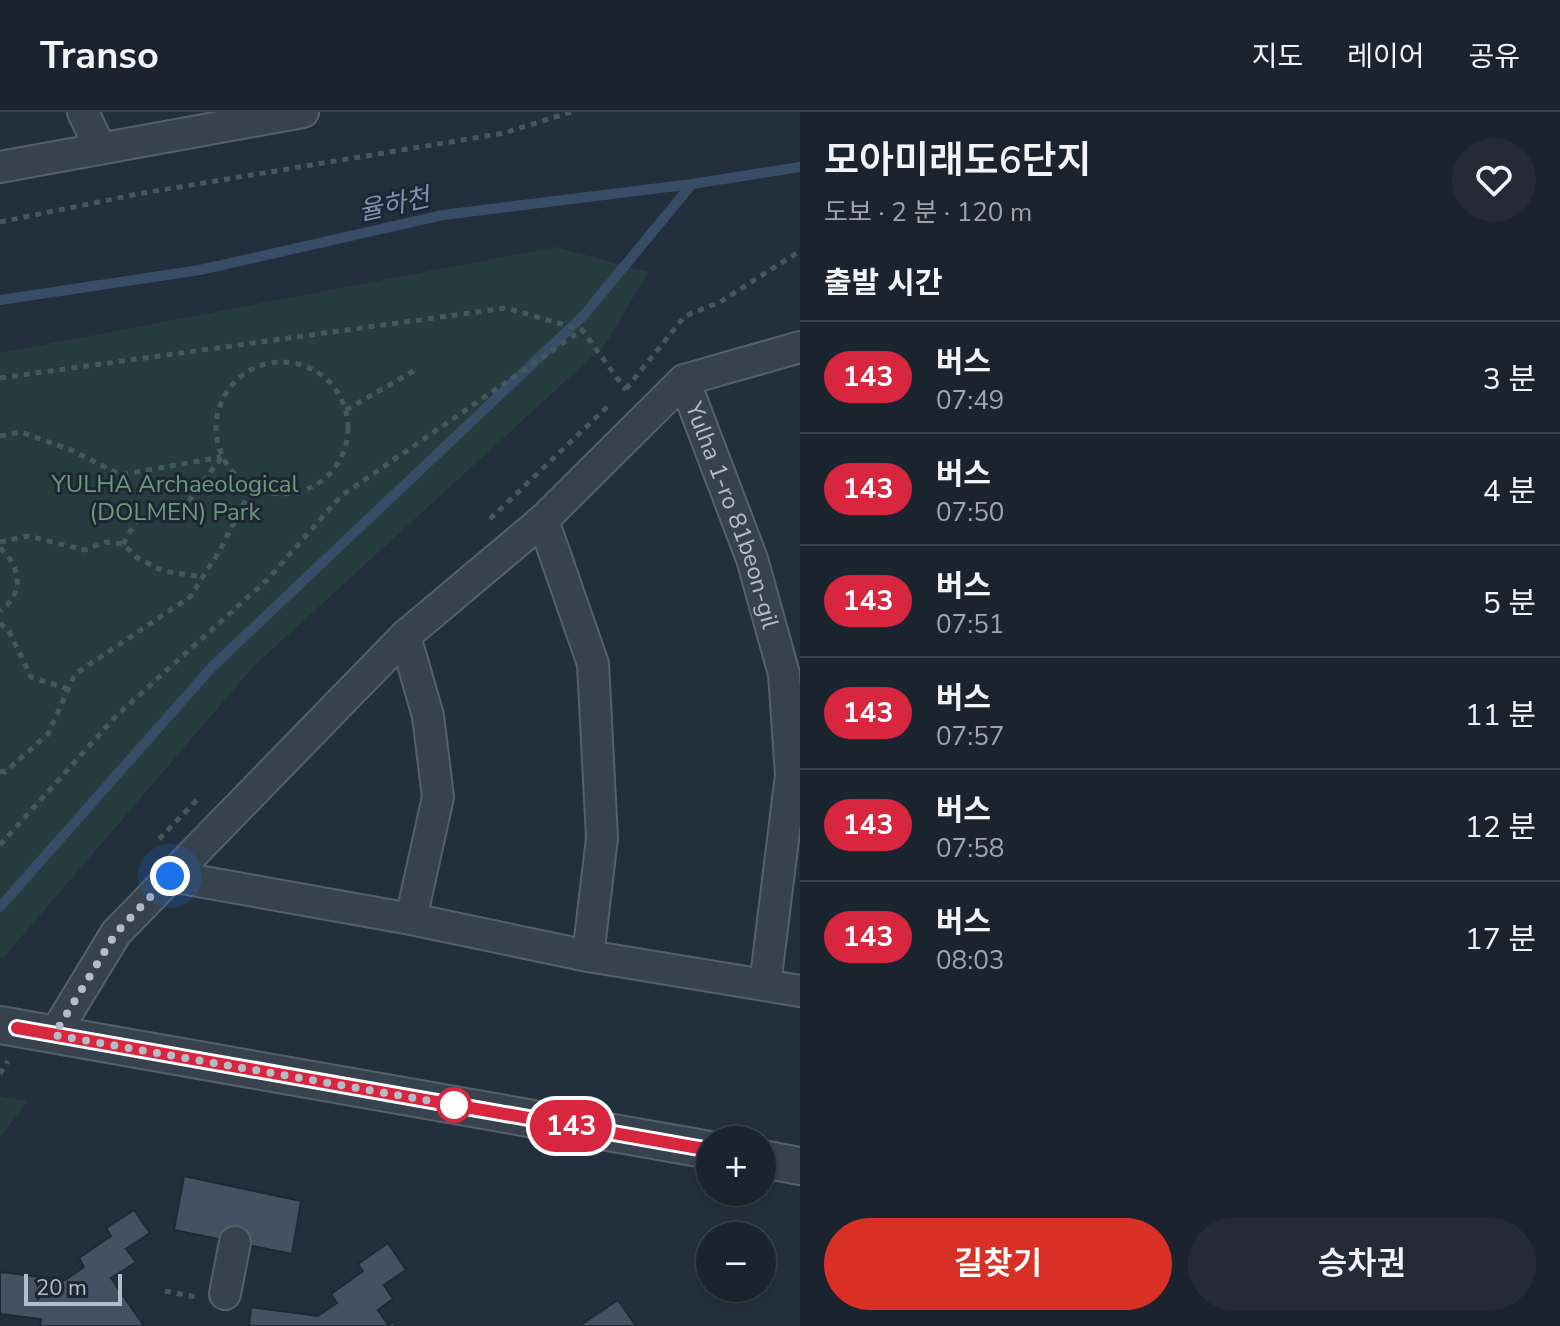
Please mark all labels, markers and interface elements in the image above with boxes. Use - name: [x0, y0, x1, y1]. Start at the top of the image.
- text: Transo: [40, 30, 159, 81]
- text: 지도: [1252, 38, 1303, 76]
- text: 레이어: [1347, 38, 1424, 76]
- text: 공유: [1468, 38, 1520, 76]
- text: 모아미래도6단지: [824, 135, 1092, 186]
- button: heart: [1452, 138, 1536, 222]
- water label: 율하천: [355, 179, 436, 229]
- text: 도보 · 2 분 · 120 m: [824, 195, 1032, 230]
- text: 출발 시간: [824, 263, 943, 304]
- text: 버스: [936, 342, 991, 383]
- text: 143: [843, 358, 893, 396]
- text: 3 분: [1483, 359, 1536, 400]
- text: 07:49: [936, 383, 1004, 418]
- street label: Yulha 1-ro 81beon-gil: [678, 397, 787, 632]
- text: 버스: [936, 454, 991, 495]
- park label: YULHA Archaeological (DOLMEN) Park: [50, 468, 299, 528]
- text: 143: [843, 470, 893, 508]
- text: 4 분: [1483, 471, 1536, 512]
- text: 07:50: [936, 495, 1004, 530]
- text: 버스: [936, 566, 991, 607]
- text: 143: [843, 582, 893, 620]
- text: 5 분: [1483, 583, 1536, 624]
- text: 07:51: [936, 607, 1004, 642]
- text: 버스: [936, 678, 991, 719]
- text: 143: [843, 694, 893, 732]
- text: 11 분: [1465, 695, 1536, 736]
- text: 07:57: [936, 719, 1004, 754]
- text: 버스: [936, 790, 991, 831]
- text: 143: [843, 806, 893, 844]
- text: 12 분: [1465, 807, 1536, 848]
- text: 07:58: [936, 831, 1004, 866]
- your location: [150, 856, 190, 896]
- text: 버스: [936, 902, 991, 943]
- text: 143: [843, 918, 893, 956]
- text: 17 분: [1465, 919, 1536, 960]
- text: 08:03: [936, 943, 1004, 978]
- unlabelled marker: [437, 1088, 471, 1122]
- line badge: 143: [525, 1100, 617, 1152]
- text: 143: [546, 1107, 596, 1145]
- map controls: [696, 1126, 776, 1302]
- button: +: [696, 1126, 776, 1206]
- button: 길찾기: [824, 1218, 1172, 1310]
- button: 승차권: [1188, 1218, 1536, 1310]
- button: −: [696, 1222, 776, 1302]
- scale bar: [24, 1270, 122, 1306]
- text: 20 m: [36, 1273, 87, 1303]

